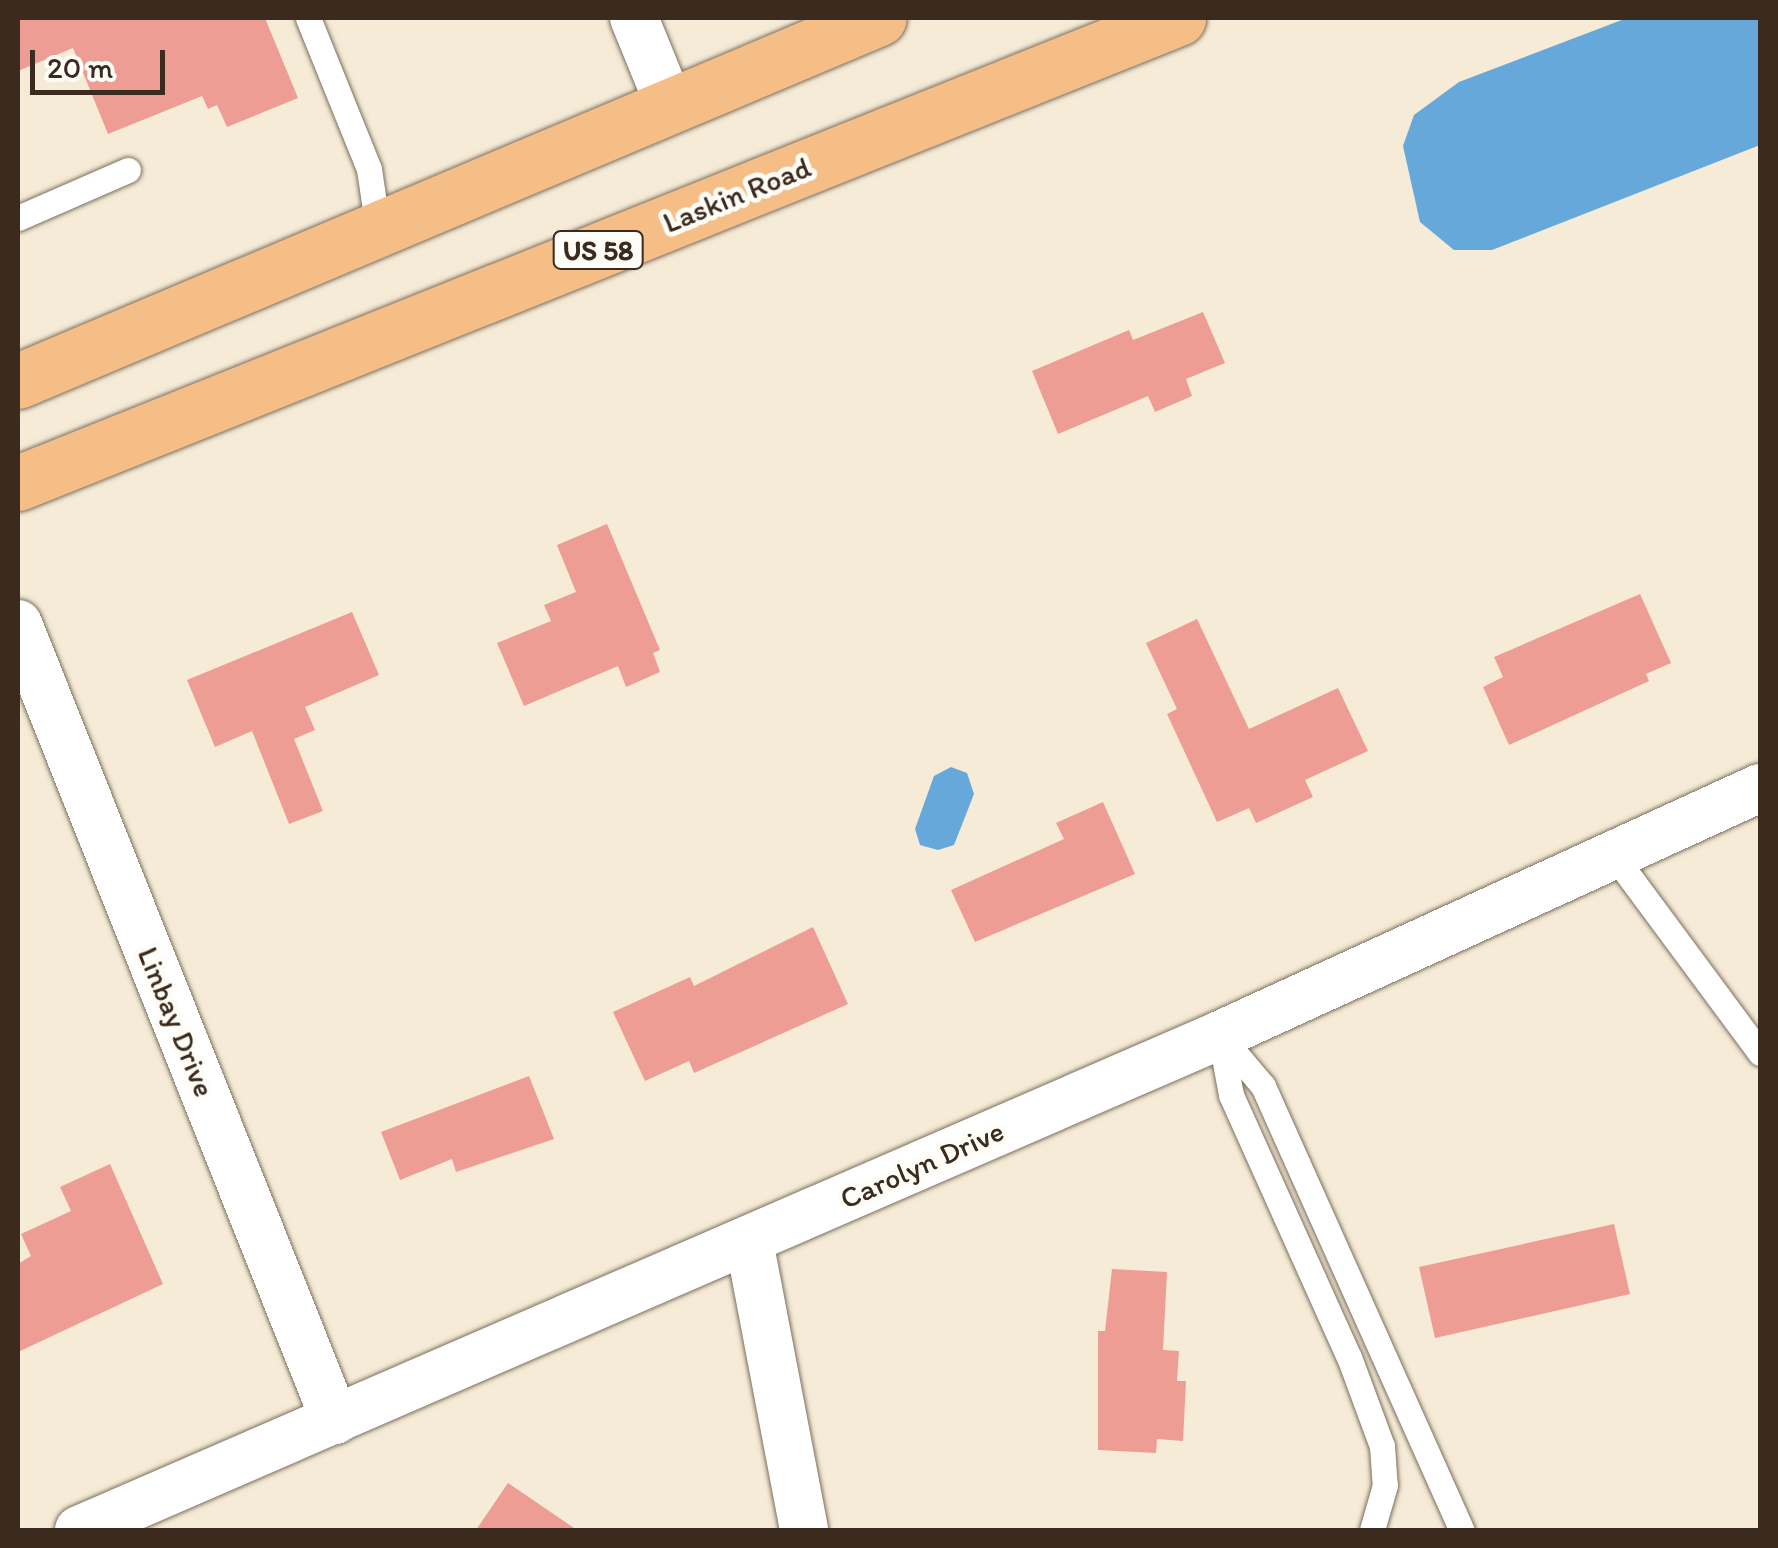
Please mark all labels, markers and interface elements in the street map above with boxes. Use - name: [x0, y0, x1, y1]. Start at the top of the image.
- scale bar: [35, 30, 170, 92]
- text: 20 m: [47, 49, 113, 86]
- street label: Laskin Road: [658, 149, 816, 241]
- road number: US 58: [550, 227, 646, 273]
- street label: Linbay Drive: [130, 942, 222, 1102]
- street label: Carolyn Drive: [834, 1113, 1010, 1217]

